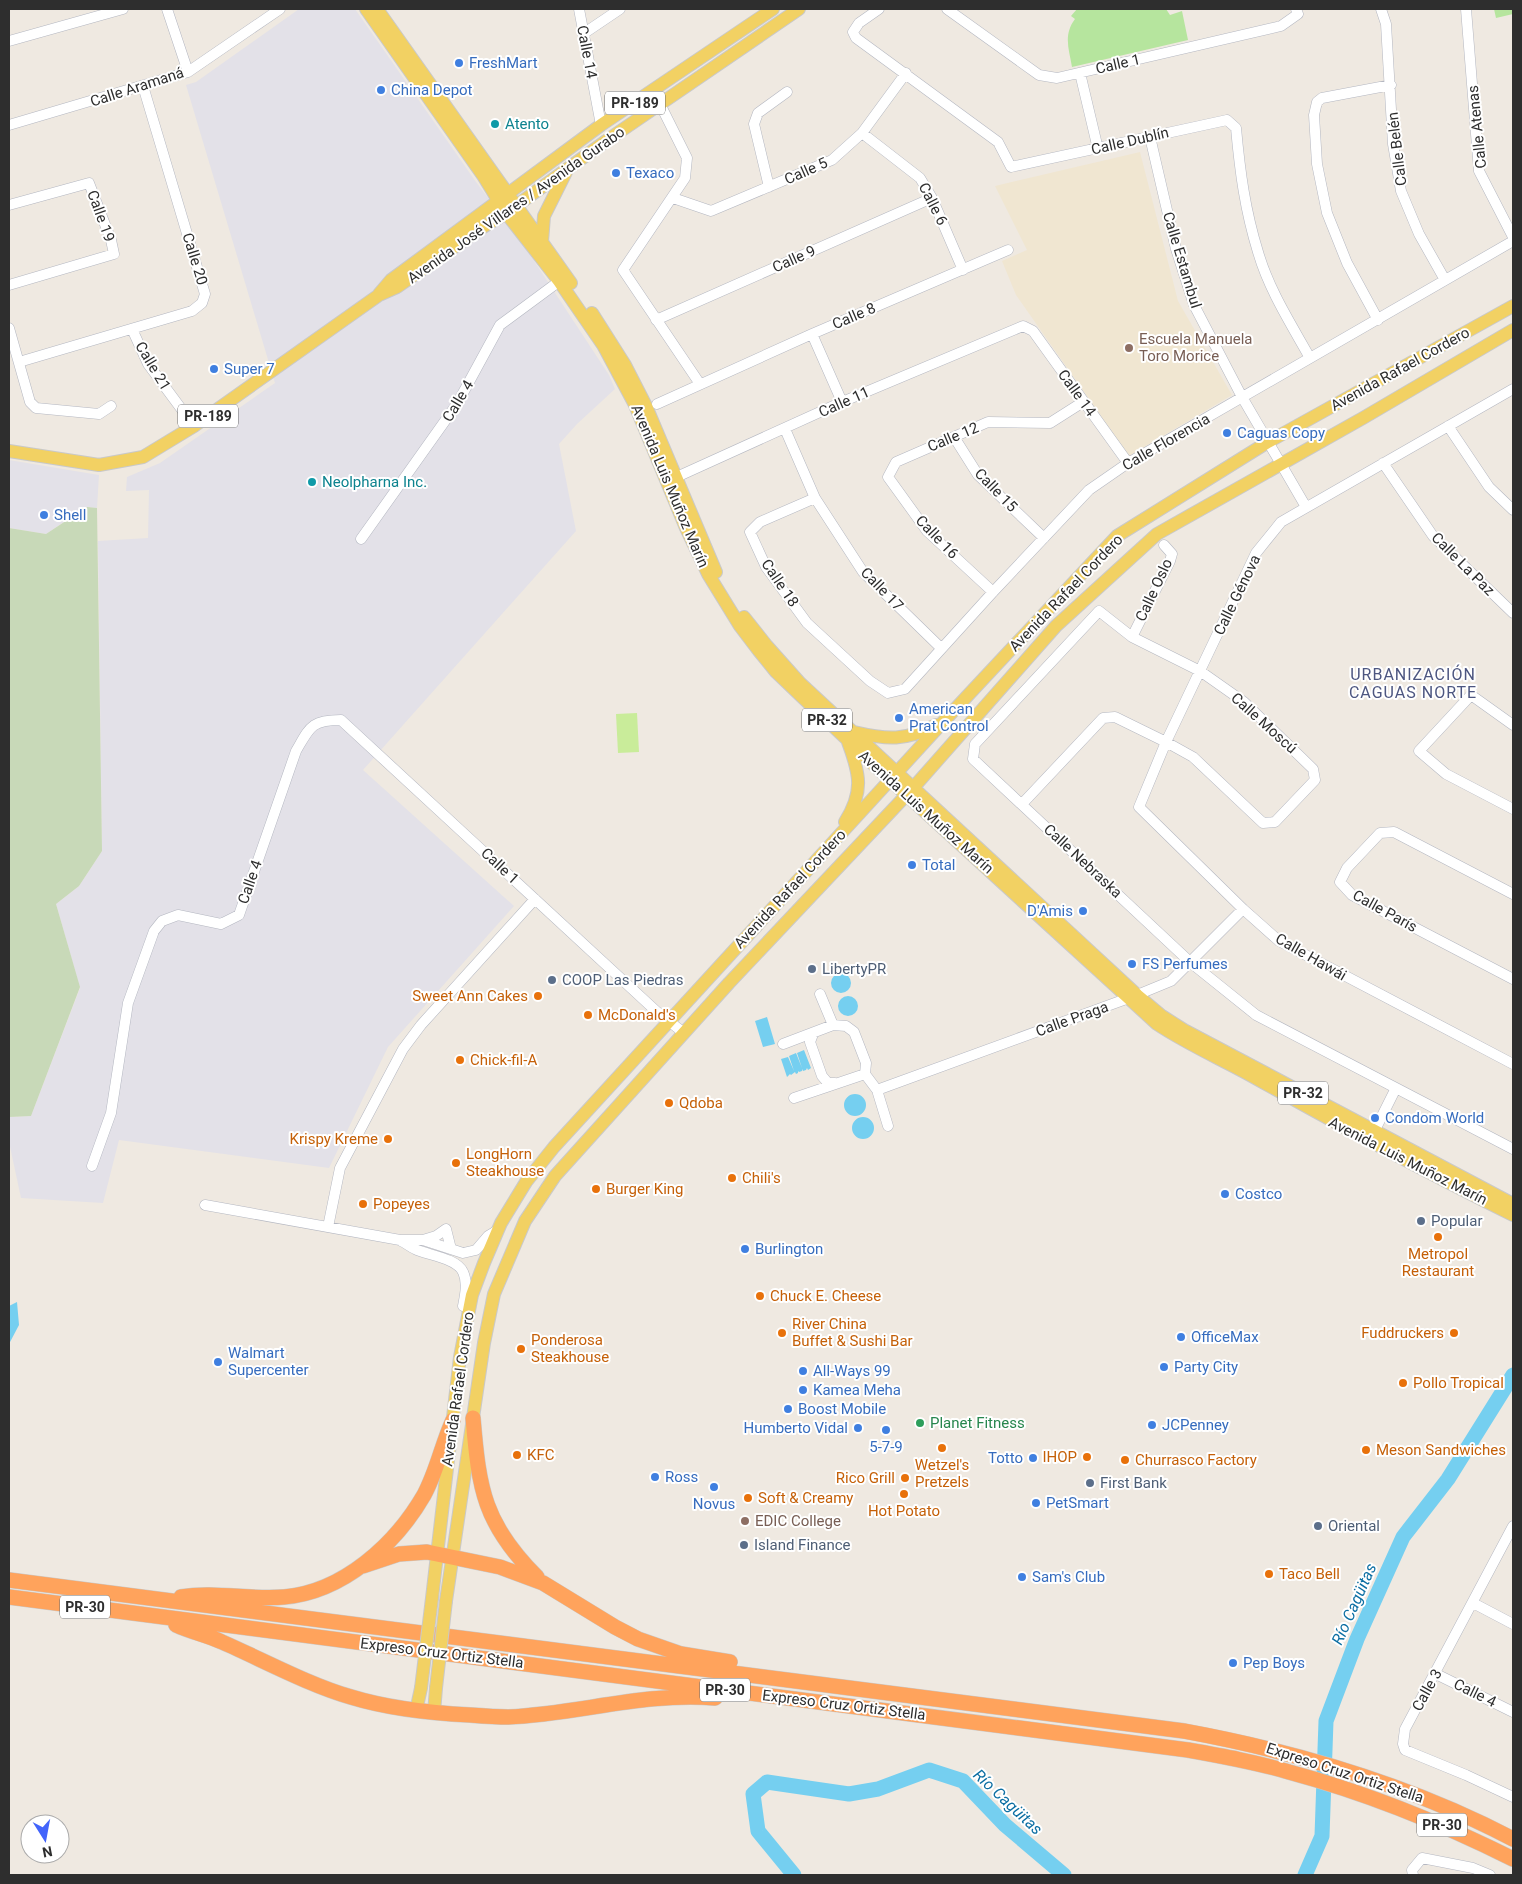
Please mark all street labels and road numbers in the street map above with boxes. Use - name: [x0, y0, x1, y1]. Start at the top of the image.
- street label: Calle 14: [573, 24, 601, 81]
- street label: Calle 1: [1094, 50, 1142, 78]
- street label: Calle Aramaná: [88, 63, 186, 111]
- street label: Calle Atenas: [1464, 84, 1490, 170]
- road number: PR-189: [605, 92, 665, 115]
- street label: Calle Belén: [1384, 111, 1410, 187]
- street label: Avenida José Villares / Avenida Gurabo: [404, 123, 628, 287]
- street label: Calle Dublín: [1089, 123, 1171, 159]
- street label: Calle 5: [782, 154, 830, 188]
- street label: Calle 6: [915, 180, 951, 228]
- street label: Calle 19: [83, 188, 119, 244]
- street label: Calle Estambul: [1159, 210, 1205, 310]
- street label: Calle 20: [179, 231, 211, 287]
- street label: Calle 9: [770, 242, 818, 276]
- street label: Calle 8: [830, 299, 878, 333]
- street label: Avenida Rafael Cordero: [1327, 323, 1473, 415]
- street label: Calle 21: [131, 338, 175, 394]
- street label: Calle 14: [1054, 366, 1100, 420]
- street label: Calle 4: [439, 376, 478, 425]
- street label: Calle 11: [816, 383, 872, 421]
- street label: Avenida Luis Muñoz Marín: [627, 402, 713, 570]
- road number: PR-189: [178, 404, 238, 428]
- street label: Calle Florencia: [1119, 410, 1213, 474]
- street label: Calle 12: [925, 418, 981, 456]
- street label: Calle 15: [971, 464, 1021, 516]
- street label: Calle 16: [912, 511, 962, 563]
- street label: Calle La Paz: [1428, 529, 1498, 599]
- street label: Avenida Rafael Cordero: [1005, 531, 1127, 655]
- street label: Calle Génova: [1210, 552, 1264, 638]
- street label: Calle 18: [758, 556, 802, 610]
- street label: Calle Oslo: [1132, 556, 1176, 624]
- street label: Calle 17: [857, 563, 907, 615]
- street label: Calle Moscú: [1227, 689, 1301, 757]
- road number: PR-32: [802, 708, 852, 732]
- street label: Avenida Luis Muñoz Marín: [855, 747, 997, 877]
- street label: Calle Nebraska: [1040, 820, 1126, 902]
- street label: Avenida Rafael Cordero: [730, 826, 850, 952]
- street label: Calle 1: [477, 844, 523, 888]
- street label: Calle 4: [234, 857, 266, 906]
- street label: Calle París: [1350, 886, 1420, 936]
- street label: Calle Hawái: [1272, 929, 1350, 985]
- street label: Calle Praga: [1033, 998, 1111, 1040]
- road number: PR-32: [1278, 1082, 1328, 1104]
- street label: Avenida Luis Muñoz Marín: [1326, 1113, 1490, 1209]
- street label: Avenida Rafael Cordero: [438, 1310, 478, 1468]
- road number: PR-30: [60, 1595, 110, 1618]
- street label: Expreso Cruz Ortiz Stella: [359, 1634, 525, 1672]
- street label: Calle 3: [1408, 1666, 1446, 1714]
- street label: Calle 4: [1451, 1675, 1500, 1711]
- road number: PR-30: [700, 1678, 750, 1702]
- street label: Expreso Cruz Ortiz Stella: [761, 1686, 927, 1724]
- street label: Expreso Cruz Ortiz Stella: [1264, 1739, 1426, 1807]
- road number: PR-30: [1417, 1814, 1467, 1836]

